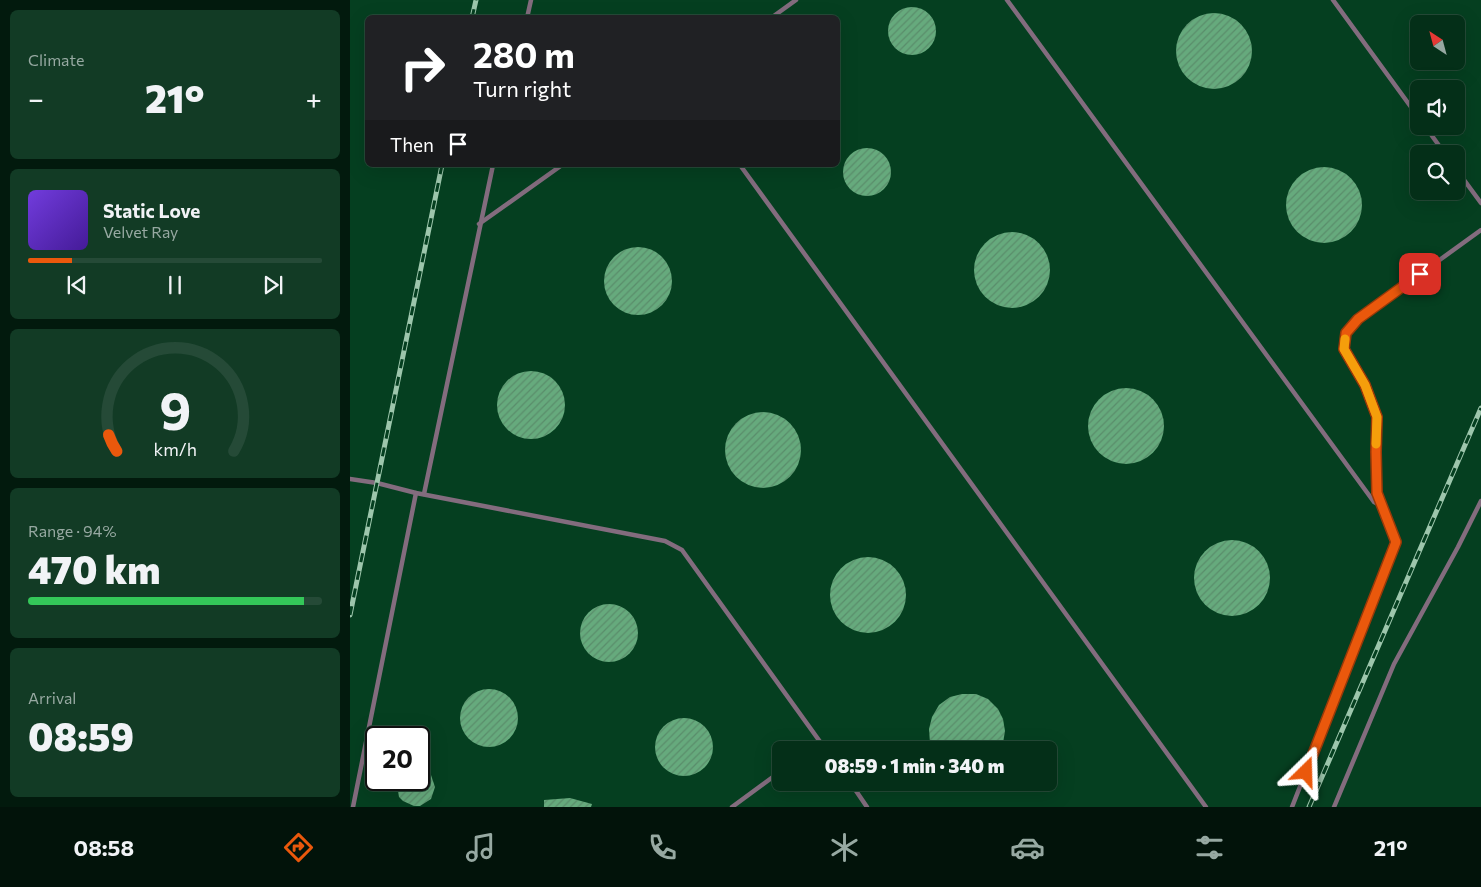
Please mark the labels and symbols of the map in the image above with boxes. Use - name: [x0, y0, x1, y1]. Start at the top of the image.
- north arrow: [1410, 15, 1465, 70]
- pin: [1399, 253, 1441, 295]
- speed limit sign: 20: [365, 726, 430, 791]
- position arrow: [1279, 745, 1331, 797]

